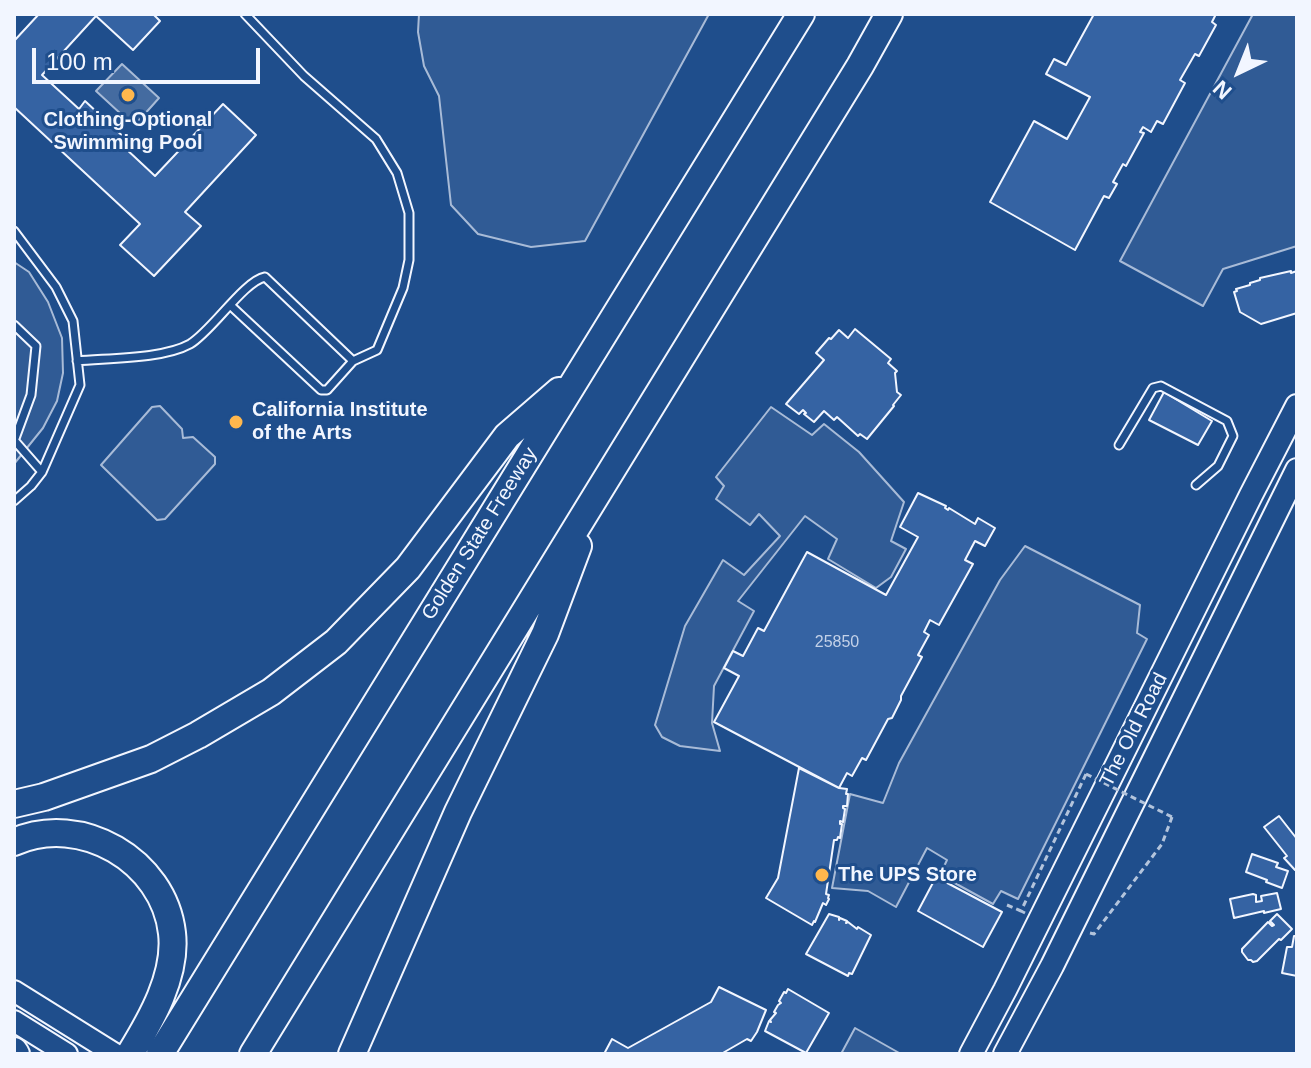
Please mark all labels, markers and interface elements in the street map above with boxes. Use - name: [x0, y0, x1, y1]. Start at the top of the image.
- scale bar: [36, 32, 264, 82]
- north arrow: [1199, 32, 1279, 112]
- text: 100 m: [46, 48, 113, 75]
- text: N: [1208, 75, 1237, 104]
- marker: Clothing-Optional Swimming Pool: [119, 86, 137, 104]
- place label: Clothing-Optional Swimming Pool: [44, 108, 212, 155]
- place label: California Institute of the Arts: [252, 398, 428, 445]
- marker: California Institute of the Arts: [227, 413, 245, 431]
- street label: Golden State Freeway: [417, 443, 543, 625]
- house number: 25850: [815, 633, 859, 653]
- street label: The Old Road: [1095, 669, 1173, 791]
- place label: The UPS Store: [838, 863, 977, 887]
- marker: The UPS Store: [813, 866, 831, 884]

